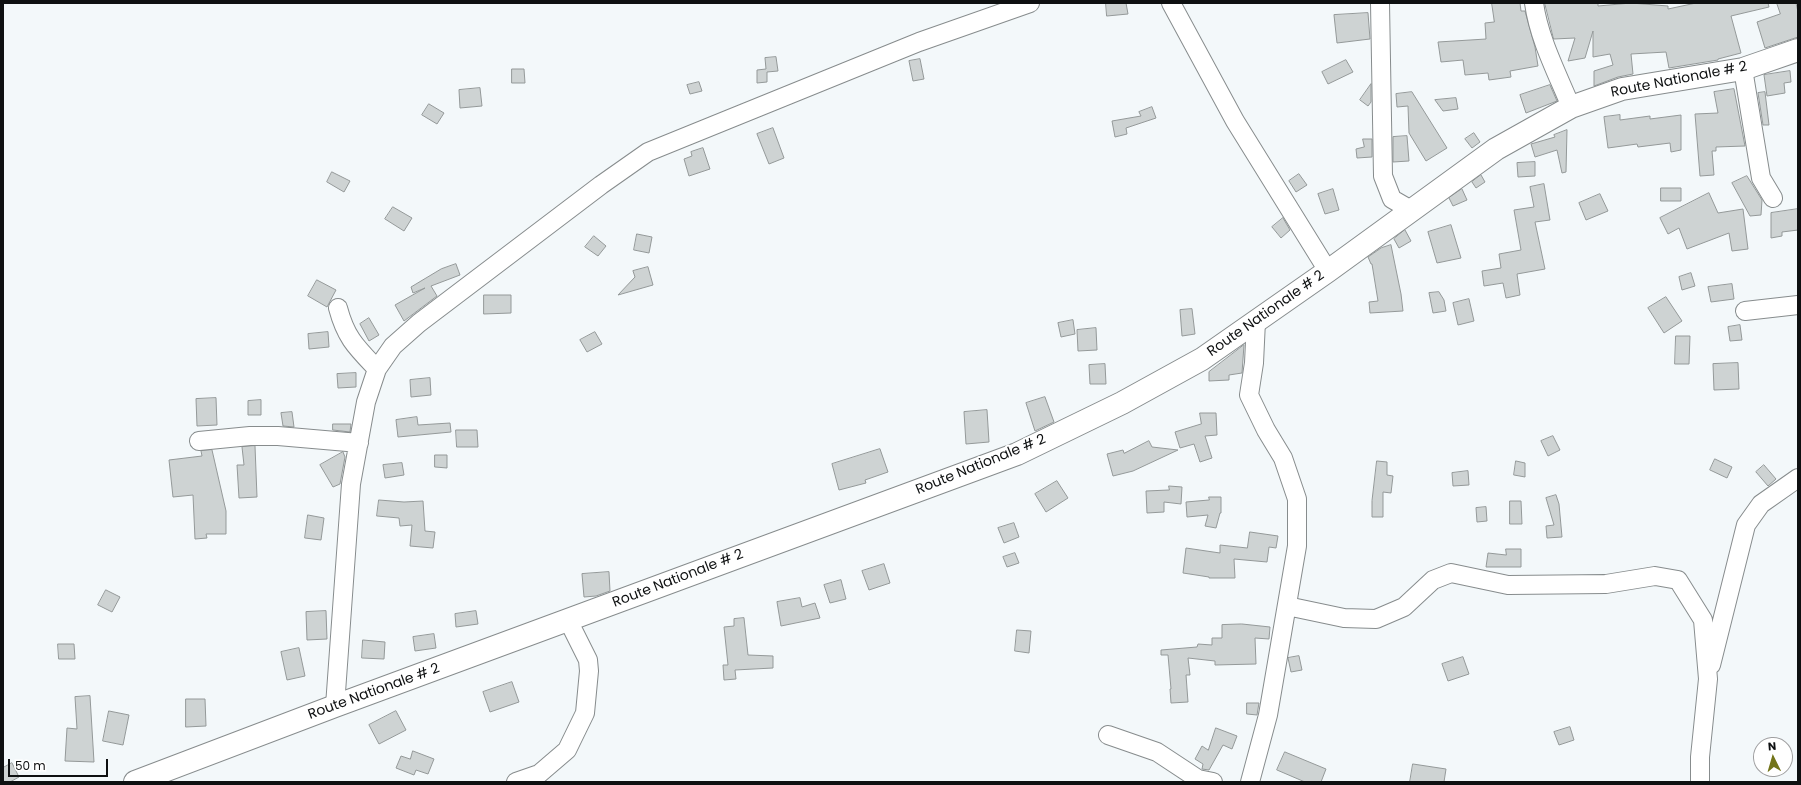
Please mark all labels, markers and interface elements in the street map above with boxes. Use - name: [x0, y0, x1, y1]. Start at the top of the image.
- street label: Route Nationale # 2: [1609, 59, 1749, 101]
- street label: Route Nationale # 2: [1204, 267, 1328, 361]
- street label: Route Nationale # 2: [914, 431, 1048, 499]
- street label: Route Nationale # 2: [610, 546, 746, 612]
- street label: Route Nationale # 2: [306, 660, 442, 724]
- north arrow: [1753, 737, 1793, 777]
- text: N: [1767, 738, 1777, 754]
- scale bar: [10, 751, 110, 777]
- text: 50 m: [15, 757, 46, 774]

